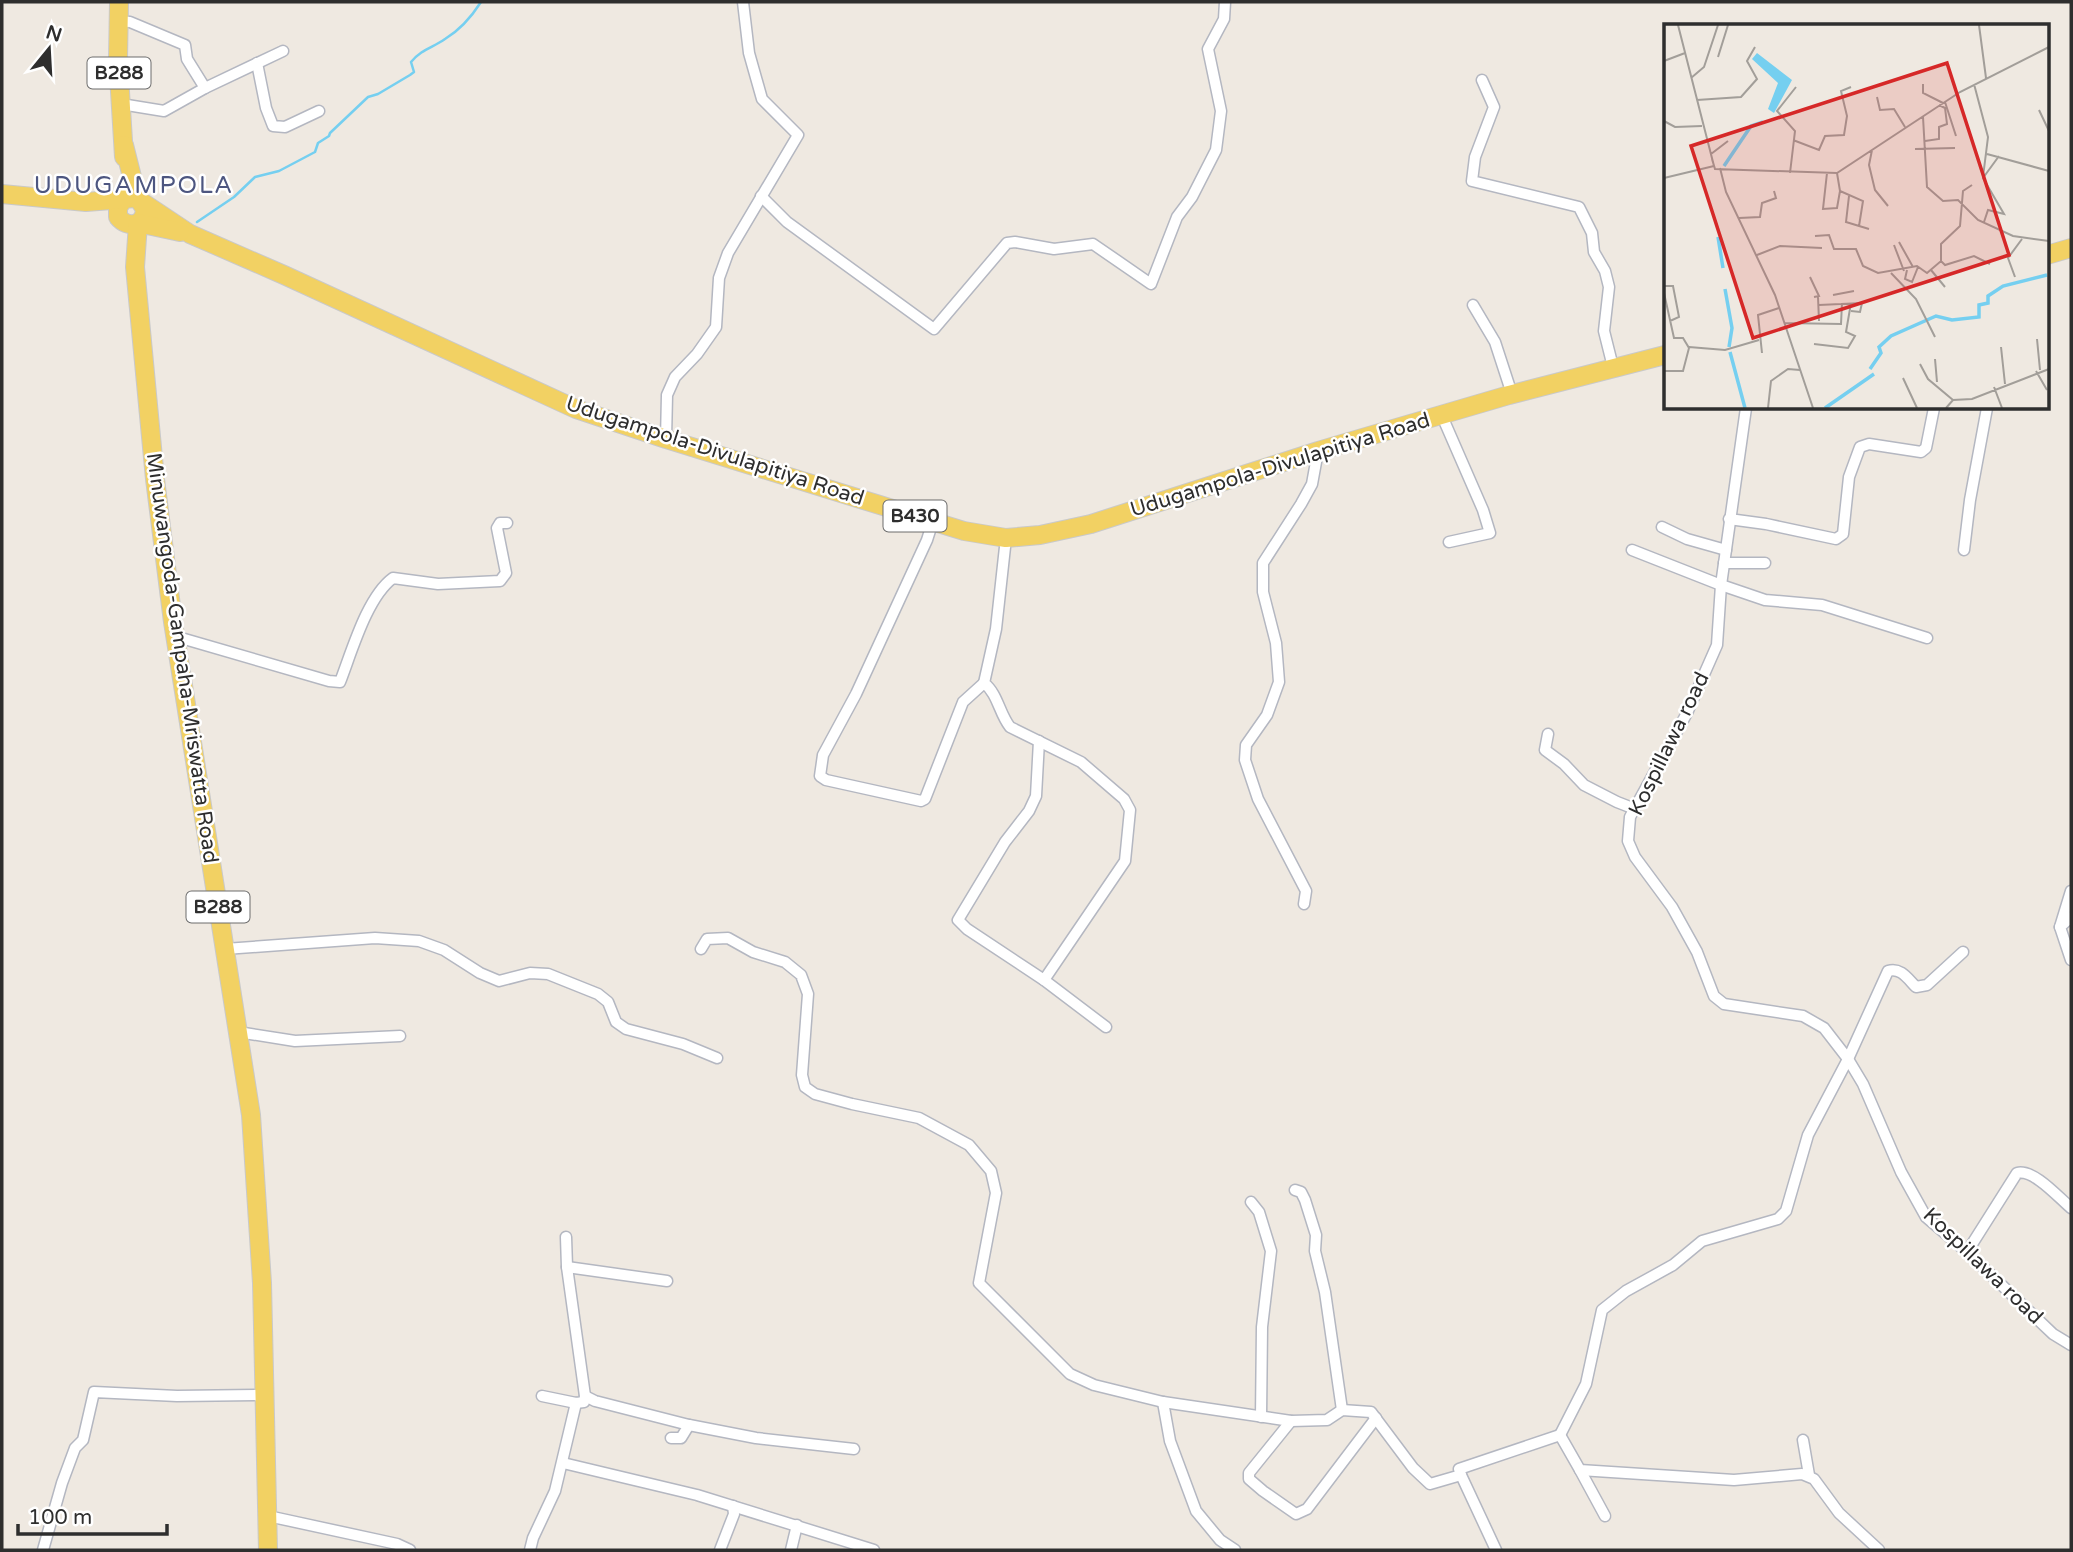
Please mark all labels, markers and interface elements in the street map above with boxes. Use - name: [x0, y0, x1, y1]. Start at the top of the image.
- north arrow: [14, 14, 84, 84]
- text: N: [43, 21, 65, 47]
- inset map: [1664, 24, 2048, 410]
- road number: B288: [88, 58, 150, 88]
- district label: UDUGAMPOLA: [34, 171, 234, 200]
- street label: Udugampola-Divulapitiya Road: [563, 391, 867, 511]
- street label: Udugampola-Divulapitiya Road: [1127, 407, 1433, 523]
- street label: Minuwangoda-Gampaha-Mriswatta Road: [141, 451, 223, 865]
- road number: B430: [884, 500, 946, 531]
- street label: Kospillawa road: [1623, 668, 1715, 820]
- road number: B288: [186, 892, 249, 923]
- street label: Kospillawa road: [1918, 1203, 2048, 1329]
- scale bar: [18, 1492, 166, 1536]
- text: 100 m: [28, 1505, 92, 1530]

